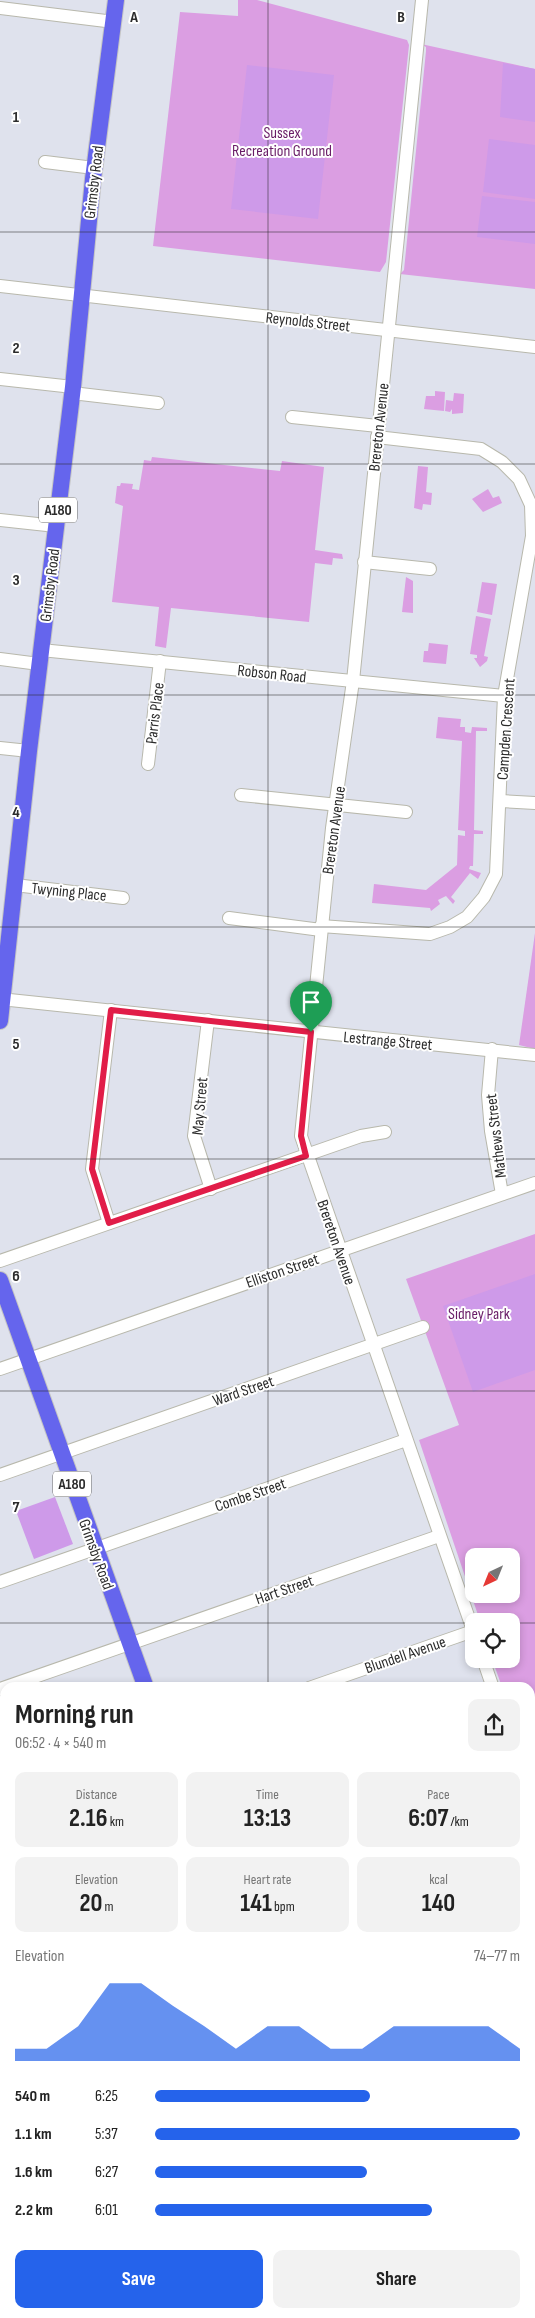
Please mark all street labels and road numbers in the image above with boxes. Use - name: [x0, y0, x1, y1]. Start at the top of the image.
- street label: Grimsby Road: [81, 145, 108, 220]
- street label: Reynolds Street: [265, 309, 351, 336]
- street label: Brereton Avenue: [365, 382, 394, 472]
- road number: A180: [39, 498, 77, 522]
- street label: Grimsby Road: [37, 548, 64, 623]
- street label: Robson Road: [237, 661, 307, 688]
- street label: Campden Crescent: [493, 678, 520, 781]
- street label: Parris Place: [142, 681, 169, 745]
- street label: Brereton Avenue: [319, 785, 350, 875]
- street label: Twyning Place: [30, 879, 107, 906]
- street label: Lestrange Street: [343, 1028, 433, 1055]
- street label: May Street: [189, 1076, 212, 1136]
- street label: Mathews Street: [482, 1092, 511, 1179]
- street label: Brereton Avenue: [312, 1198, 359, 1287]
- street label: Elliston Street: [243, 1250, 322, 1293]
- street label: Ward Street: [210, 1372, 277, 1411]
- road number: A180: [53, 1472, 91, 1496]
- street label: Combe Street: [212, 1474, 289, 1516]
- street label: Grimsby Road: [74, 1517, 117, 1592]
- street label: Hart Street: [253, 1572, 316, 1609]
- street label: Blundell Avenue: [363, 1633, 448, 1678]

